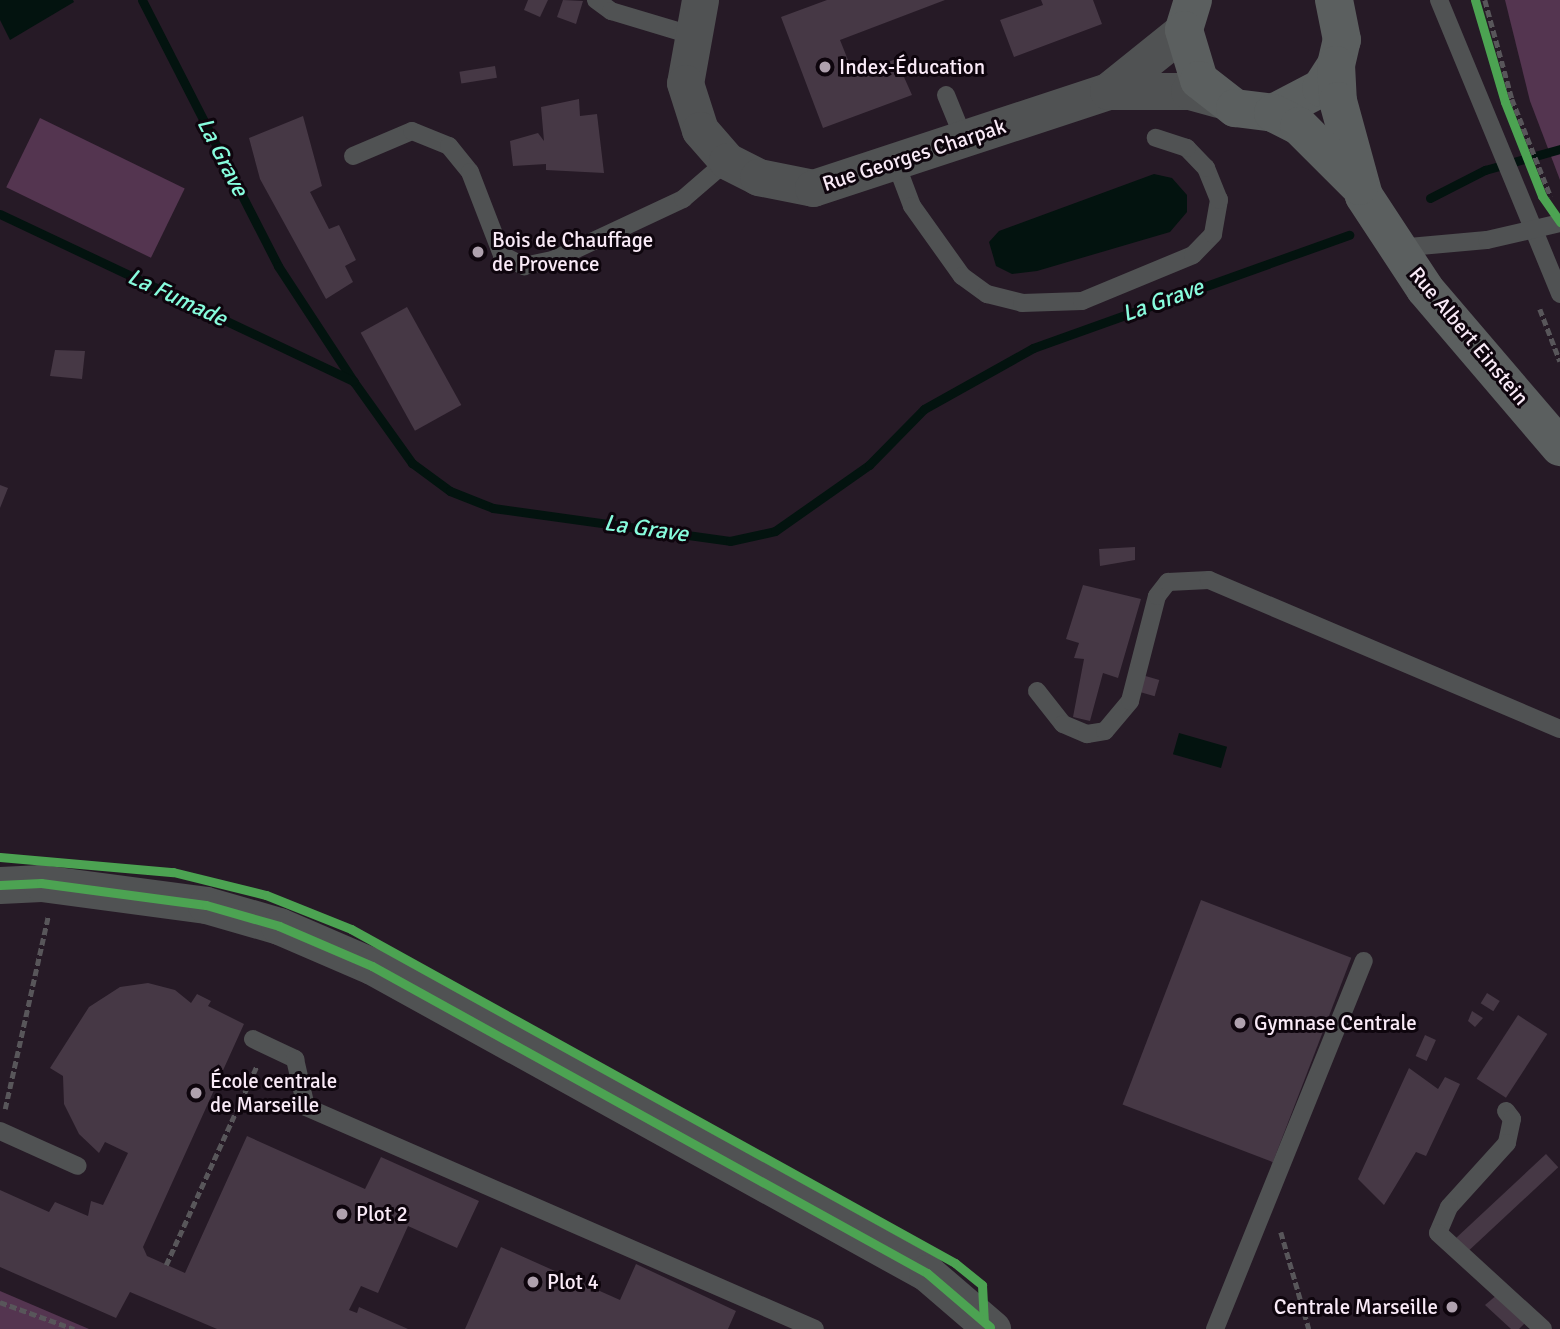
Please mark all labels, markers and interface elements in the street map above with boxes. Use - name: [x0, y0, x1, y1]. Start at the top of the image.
- place label: Index-Éducation: [839, 54, 985, 80]
- marker: Index-Éducation: [817, 59, 833, 75]
- water label: La Grave: [191, 113, 253, 201]
- street label: Rue Georges Charpak: [819, 113, 1009, 197]
- place label: Bois de Chauffage de Provence: [492, 227, 653, 277]
- marker: Bois de Chauffage de Provence: [470, 244, 486, 260]
- street label: Rue Albert Einstein: [1404, 262, 1534, 410]
- water label: La Fumade: [123, 263, 231, 333]
- water label: La Grave: [1119, 274, 1207, 328]
- water label: La Grave: [602, 509, 690, 549]
- place label: Gymnase Centrale: [1254, 1010, 1417, 1036]
- marker: Gymnase Centrale: [1232, 1015, 1248, 1031]
- place label: École centrale de Marseille: [210, 1068, 337, 1118]
- marker: École centrale de Marseille: [188, 1085, 204, 1101]
- place label: Plot 2: [356, 1201, 408, 1227]
- marker: Plot 2: [334, 1206, 350, 1222]
- place label: Plot 4: [547, 1269, 599, 1295]
- marker: Plot 4: [525, 1274, 541, 1290]
- place label: Centrale Marseille: [1274, 1294, 1438, 1320]
- marker: Centrale Marseille: [1444, 1299, 1460, 1315]

